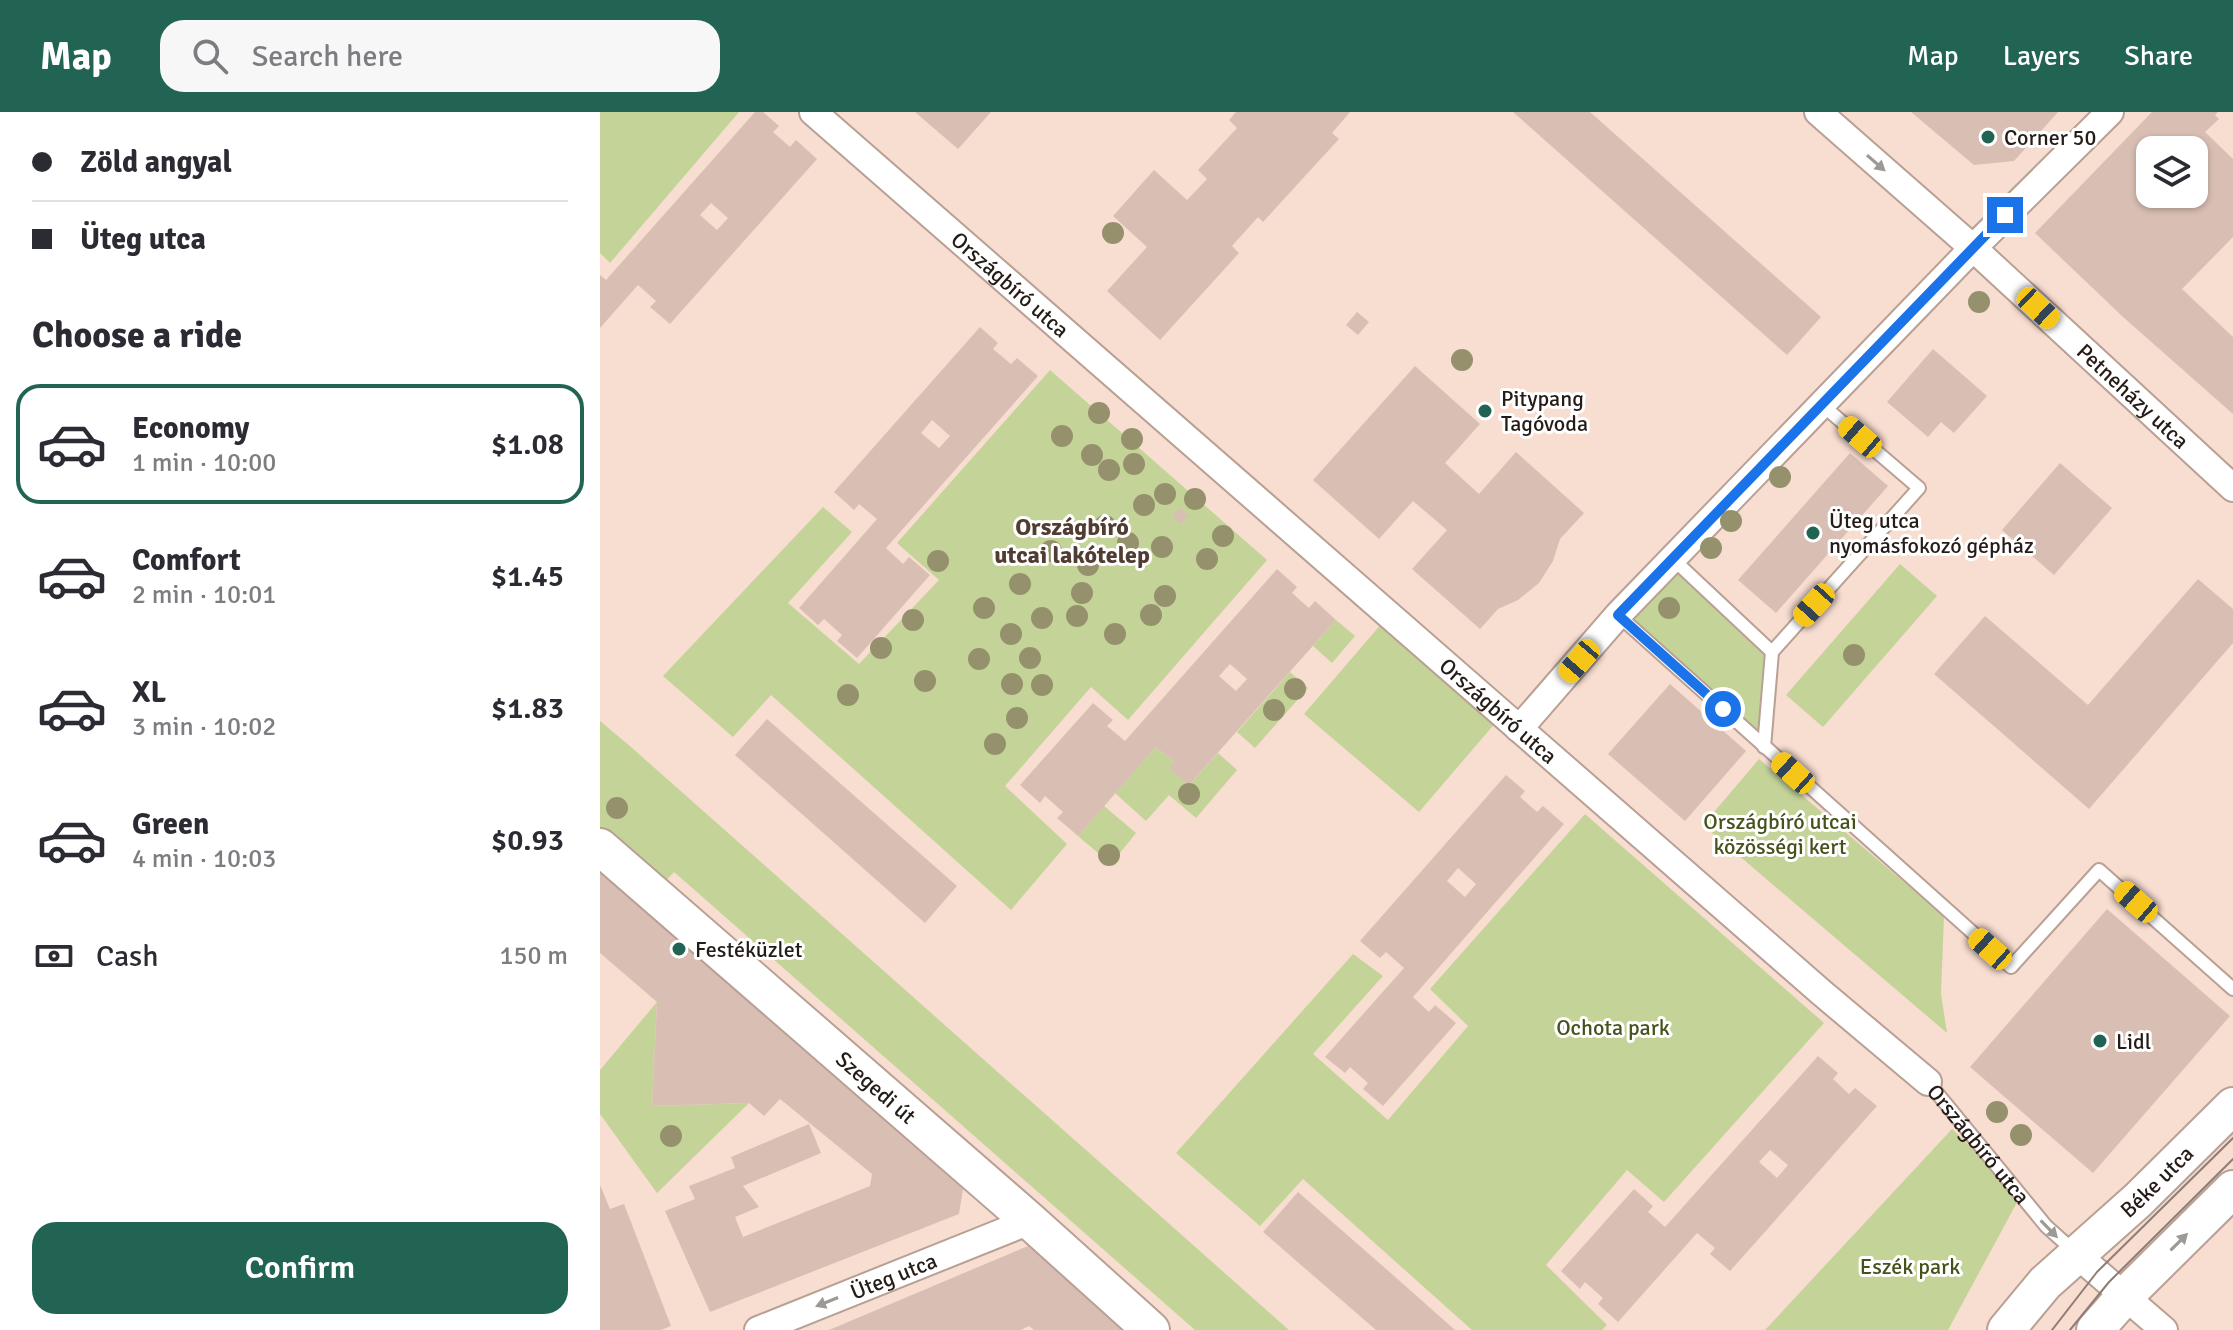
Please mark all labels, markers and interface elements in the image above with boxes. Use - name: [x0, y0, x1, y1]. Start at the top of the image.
- search box: [160, 20, 720, 92]
- text: Map: [40, 33, 112, 80]
- icon: search: [188, 34, 232, 78]
- text: Search here: [252, 38, 403, 75]
- text: Map: [1907, 39, 1959, 73]
- text: Layers: [2003, 39, 2080, 73]
- text: Share: [2124, 39, 2193, 73]
- place label: Corner 50: [2004, 124, 2096, 151]
- marker: Corner 50: [1979, 128, 1997, 146]
- map controls: [2136, 136, 2208, 208]
- button: layers: [2136, 136, 2208, 208]
- text: Zöld angyal: [80, 144, 232, 181]
- one-way arrow: [1867, 154, 1886, 172]
- route end: [1987, 197, 2023, 233]
- text: Üteg utca: [80, 221, 206, 258]
- street label: Országbíró utca: [946, 226, 1075, 343]
- car: [2012, 283, 2064, 333]
- text: Choose a ride: [32, 313, 242, 358]
- street label: Petneházy utca: [2071, 337, 2195, 454]
- place label: Pitypang Tagóvoda: [1501, 385, 1588, 437]
- marker: Pitypang Tagóvoda: [1476, 402, 1494, 420]
- icon: car: [36, 408, 108, 480]
- text: Economy: [132, 410, 249, 447]
- car: [1834, 412, 1886, 462]
- text: $1.08: [491, 426, 564, 463]
- text: 1 min · 10:00: [132, 447, 276, 479]
- place label: Üteg utca nyomásfokozó gépház: [1829, 507, 2034, 559]
- district label: Országbíró utcai lakótelep: [994, 512, 1150, 570]
- marker: Üteg utca nyomásfokozó gépház: [1804, 524, 1822, 542]
- icon: car: [36, 540, 108, 612]
- text: Comfort: [132, 542, 241, 579]
- text: $1.45: [491, 558, 564, 595]
- text: 2 min · 10:01: [132, 579, 276, 611]
- car: [1789, 579, 1839, 631]
- car: [1554, 635, 1604, 687]
- street label: Országbíró utca: [1434, 652, 1563, 769]
- icon: car: [36, 672, 108, 744]
- text: XL: [132, 674, 166, 711]
- text: $1.83: [491, 690, 564, 727]
- route start: [1705, 691, 1741, 727]
- text: 3 min · 10:02: [132, 711, 276, 743]
- car: [1767, 748, 1819, 798]
- icon: car: [36, 804, 108, 876]
- text: Green: [132, 806, 209, 843]
- park label: Országbíró utcai közösségi kert: [1703, 808, 1857, 860]
- text: $0.93: [491, 822, 564, 859]
- text: 4 min · 10:03: [132, 843, 276, 875]
- car: [2110, 877, 2162, 927]
- car: [1964, 924, 2016, 974]
- icon: cash: [32, 934, 76, 978]
- place label: Festéküzlet: [695, 936, 803, 963]
- text: Cash: [96, 938, 159, 975]
- text: 150 m: [499, 940, 568, 972]
- marker: Festéküzlet: [670, 940, 688, 958]
- park label: Ochota park: [1556, 1014, 1670, 1041]
- place label: Lidl: [2116, 1028, 2151, 1055]
- marker: Lidl: [2091, 1032, 2109, 1050]
- street label: Szegedi út: [831, 1045, 922, 1130]
- street label: Országbíró utca: [1922, 1078, 2036, 1209]
- street label: Béke utca: [2114, 1140, 2199, 1223]
- one-way arrow: [2040, 1219, 2058, 1238]
- button: Confirm: [32, 1222, 568, 1314]
- one-way arrow: [2169, 1233, 2188, 1252]
- street label: Üteg utca: [846, 1246, 941, 1305]
- park label: Eszék park: [1860, 1253, 1960, 1280]
- one-way arrow: [815, 1296, 839, 1309]

